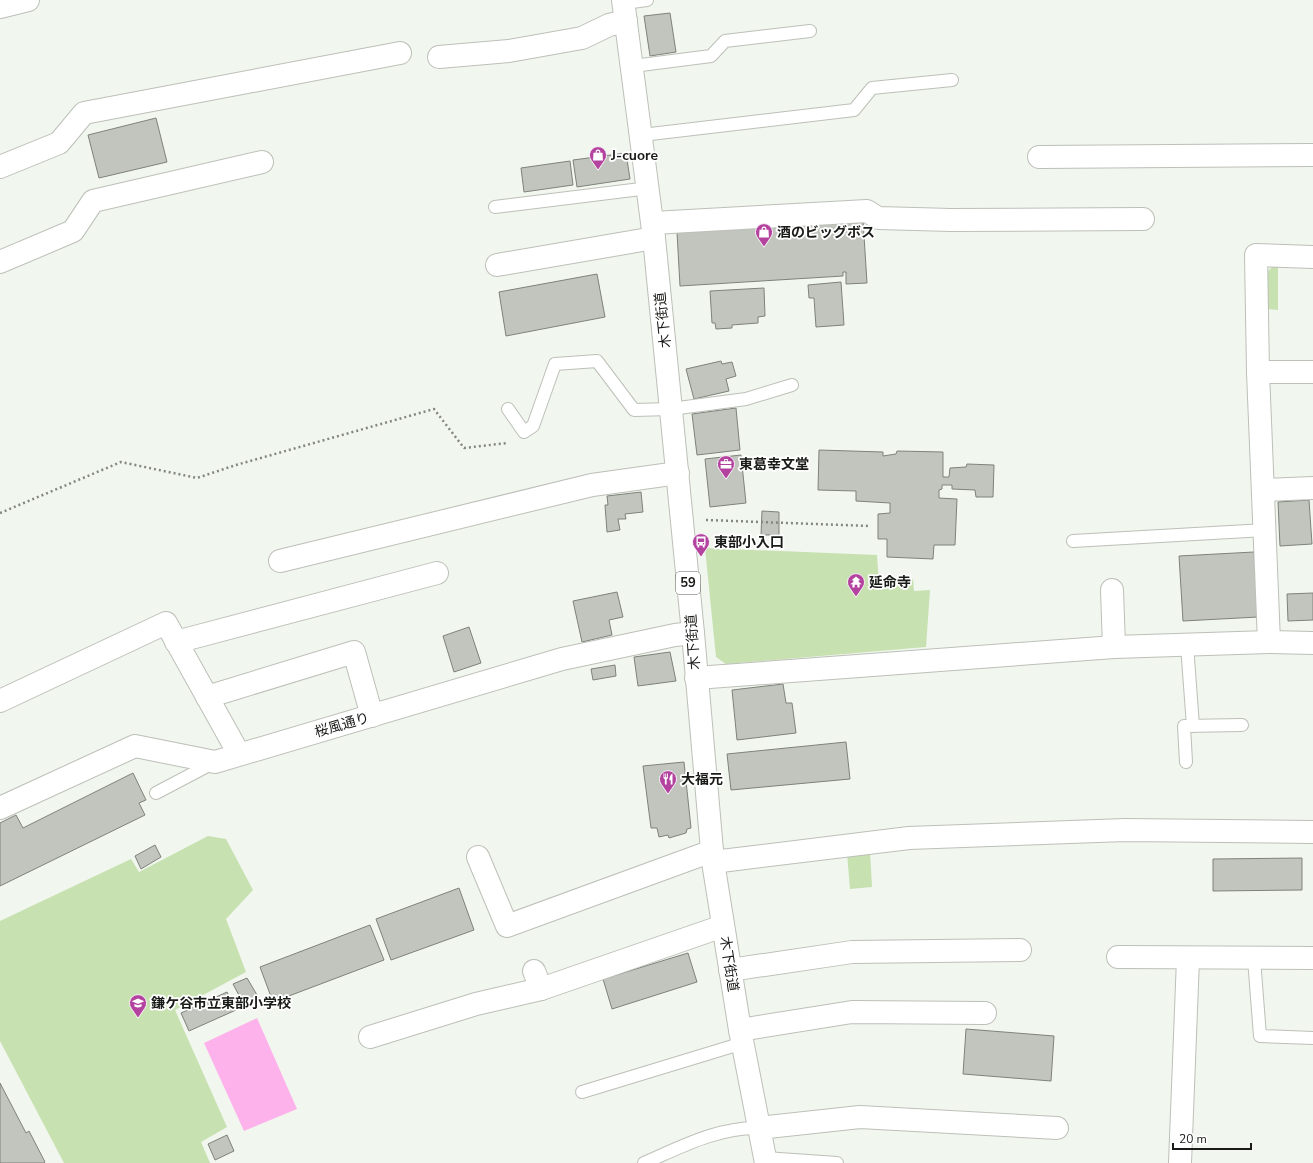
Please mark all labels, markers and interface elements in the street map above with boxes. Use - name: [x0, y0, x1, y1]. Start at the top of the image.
- shop icon: J-cuore: [588, 145, 608, 170]
- place label: J-cuore: [610, 146, 658, 165]
- shop icon: 酒のビッグボス: [754, 222, 774, 247]
- place label: 酒のビッグボス: [777, 223, 875, 242]
- street label: 木下街道: [651, 291, 675, 349]
- office icon: 東葛幸文堂: [716, 454, 736, 479]
- place label: 東葛幸文堂: [739, 455, 809, 474]
- bus stop icon: 東部小入口: [691, 532, 711, 557]
- place label: 東部小入口: [714, 533, 784, 552]
- road number: 59: [676, 572, 700, 594]
- temple icon: 延命寺: [846, 572, 866, 597]
- place label: 延命寺: [869, 573, 911, 592]
- street label: 木下街道: [682, 613, 704, 671]
- street label: 桜風通り: [312, 708, 372, 742]
- restaurant icon: 大福元: [658, 769, 678, 794]
- place label: 大福元: [681, 770, 723, 789]
- street label: 木下街道: [715, 935, 743, 993]
- school or university icon: 鎌ケ谷市立東部小学校: [128, 993, 148, 1018]
- place label: 鎌ケ谷市立東部小学校: [151, 994, 291, 1013]
- scale bar: [1173, 1125, 1251, 1151]
- text: 20 m: [1179, 1131, 1207, 1147]

